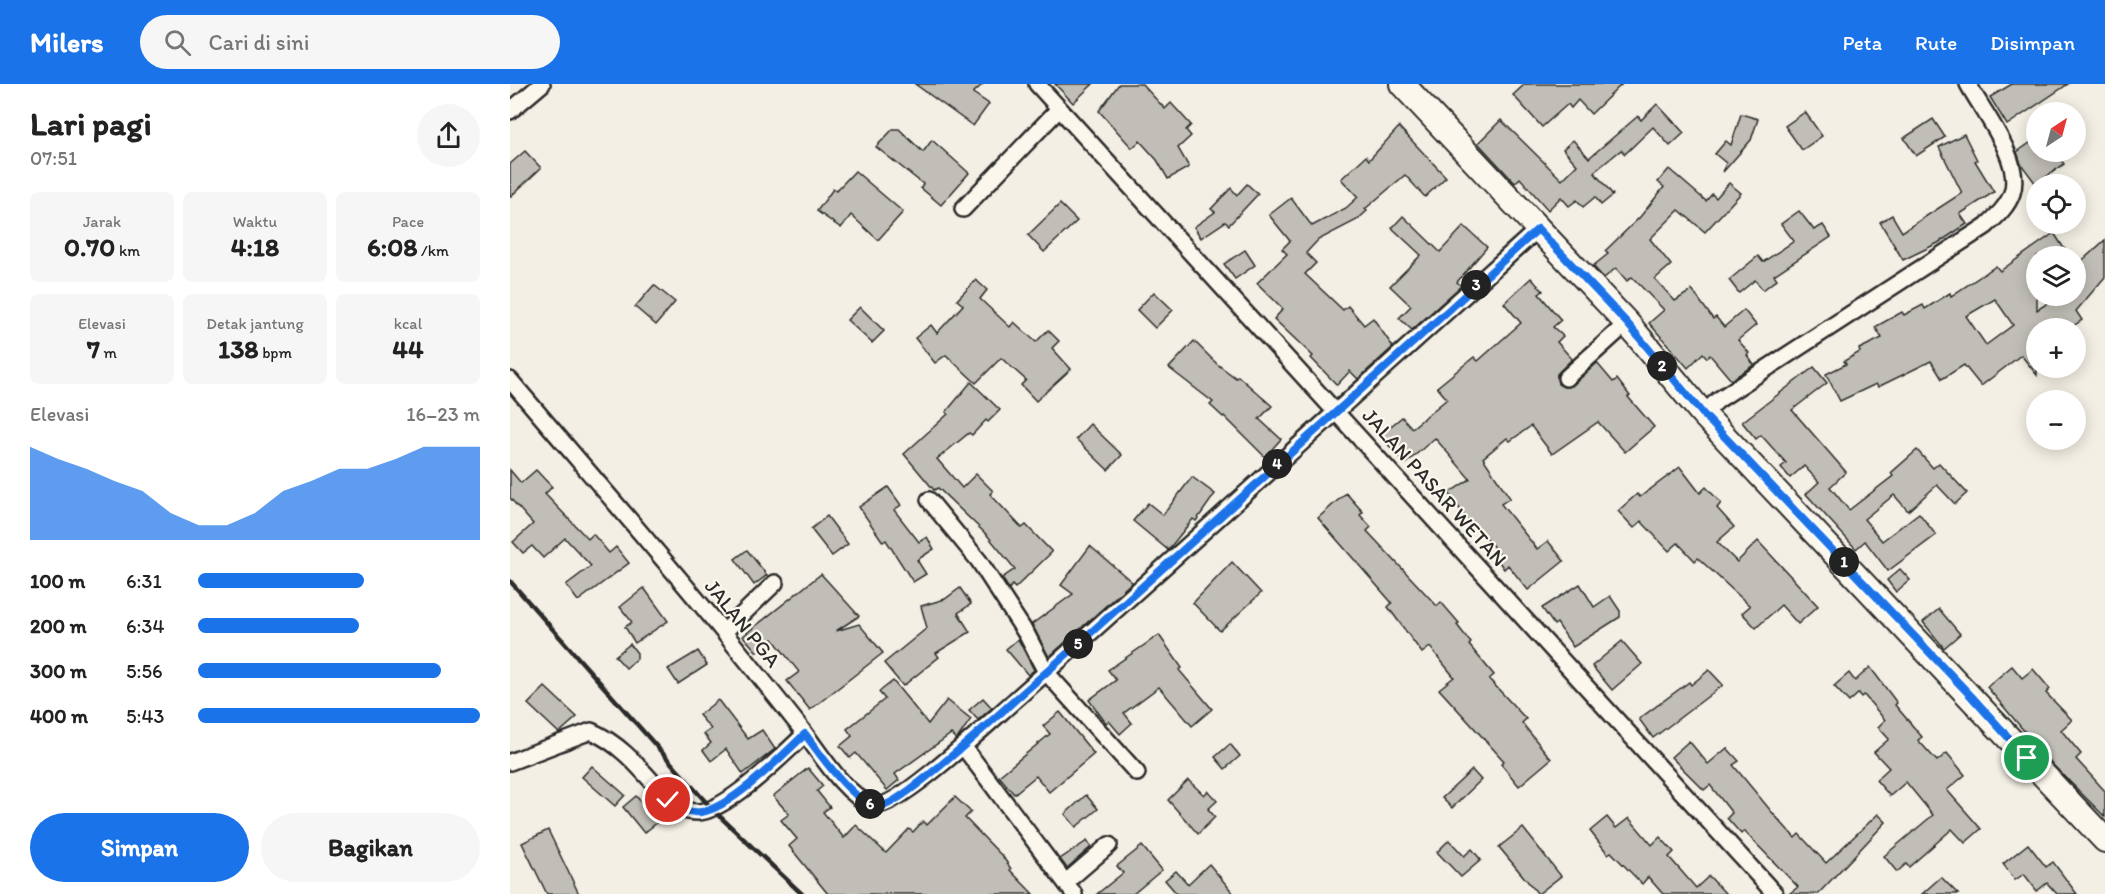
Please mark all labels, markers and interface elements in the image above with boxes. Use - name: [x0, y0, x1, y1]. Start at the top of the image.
- search box: [140, 15, 560, 69]
- text: Milers: [30, 25, 104, 59]
- icon: search: [161, 26, 194, 59]
- text: Cari di sini: [209, 29, 309, 56]
- text: Peta: [1842, 30, 1882, 55]
- text: Rute: [1915, 30, 1957, 55]
- text: Disimpan: [1990, 30, 2075, 55]
- north arrow: [2026, 102, 2086, 162]
- map controls: [2026, 102, 2086, 450]
- text: Lari pagi: [30, 104, 152, 143]
- button: share: [417, 104, 480, 167]
- text: 07:51: [30, 146, 77, 170]
- button: locate: [2026, 174, 2086, 234]
- text: Jarak: [83, 212, 121, 231]
- text: Waktu: [233, 212, 277, 231]
- text: Pace: [392, 212, 424, 231]
- text: 0.70: [64, 231, 115, 263]
- text: 4:18: [231, 231, 279, 263]
- text: 6:08: [367, 231, 417, 263]
- text: km: [115, 241, 140, 260]
- text: /km: [417, 241, 449, 260]
- button: layers: [2026, 246, 2086, 306]
- pin: 3: [1461, 270, 1491, 300]
- text: 3: [1472, 275, 1480, 294]
- text: Elevasi: [78, 314, 126, 333]
- text: Detak jantung: [206, 314, 304, 333]
- text: kcal: [394, 314, 422, 333]
- button: +: [2026, 318, 2086, 378]
- text: 7: [87, 333, 100, 365]
- text: 138: [218, 333, 259, 365]
- text: 44: [392, 333, 424, 365]
- text: m: [100, 343, 117, 362]
- text: bpm: [259, 343, 292, 362]
- pin: 2: [1647, 351, 1677, 381]
- text: 2: [1658, 356, 1666, 375]
- button: −: [2026, 390, 2086, 450]
- text: Elevasi: [30, 402, 89, 426]
- text: 16–23 m: [406, 402, 480, 426]
- street label: JALAN PASAR WETAN: [1358, 403, 1512, 571]
- pin: 4: [1262, 449, 1292, 479]
- text: 4: [1272, 454, 1282, 473]
- pin: 1: [1829, 547, 1859, 577]
- text: 1: [1840, 552, 1848, 571]
- text: 100 m: [30, 569, 85, 593]
- text: 6:31: [126, 569, 162, 593]
- street label: JALAN PGA: [700, 574, 786, 673]
- text: 200 m: [30, 614, 86, 638]
- text: 6:34: [126, 614, 164, 638]
- pin: 5: [1063, 629, 1093, 659]
- text: 5: [1074, 634, 1082, 653]
- text: 300 m: [30, 659, 87, 683]
- text: 5:56: [126, 659, 162, 683]
- text: 400 m: [30, 704, 88, 728]
- text: 5:43: [126, 704, 164, 728]
- pin: [2001, 732, 2052, 783]
- icon: arrive: [2010, 741, 2043, 774]
- pin: [642, 774, 693, 825]
- icon: check: [651, 783, 684, 816]
- pin: 6: [855, 789, 885, 819]
- text: 6: [866, 794, 874, 813]
- button: Simpan: [30, 813, 249, 882]
- button: Bagikan: [261, 813, 480, 882]

